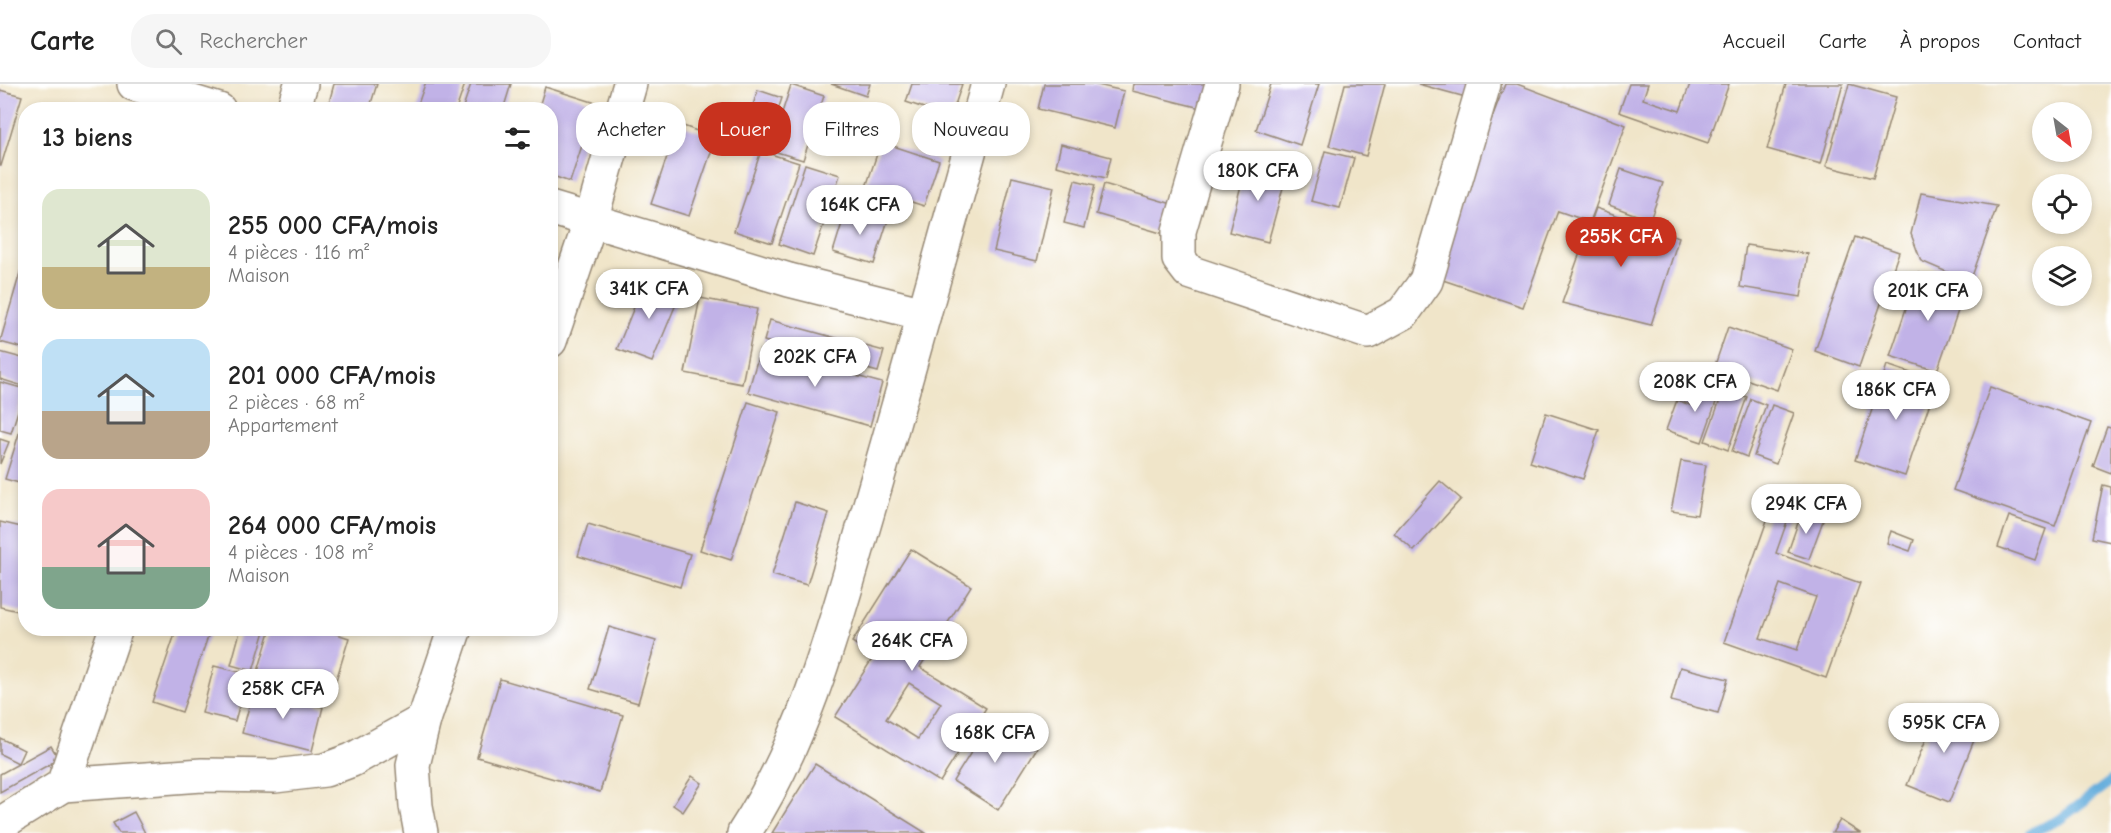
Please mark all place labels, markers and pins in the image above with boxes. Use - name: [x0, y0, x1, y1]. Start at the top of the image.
- pin: 180K CFA: [1196, 151, 1320, 202]
- pin: 164K CFA: [798, 185, 922, 236]
- pin: 255K CFA: [1559, 217, 1683, 268]
- pin: 341K CFA: [587, 269, 711, 320]
- pin: 201K CFA: [1866, 271, 1990, 322]
- pin: 202K CFA: [753, 337, 877, 388]
- pin: 208K CFA: [1633, 362, 1757, 413]
- pin: 186K CFA: [1834, 370, 1958, 421]
- pin: 294K CFA: [1744, 484, 1868, 535]
- pin: 264K CFA: [850, 621, 974, 672]
- pin: 258K CFA: [221, 669, 345, 720]
- pin: 595K CFA: [1882, 703, 2006, 754]
- pin: 168K CFA: [933, 713, 1057, 764]

